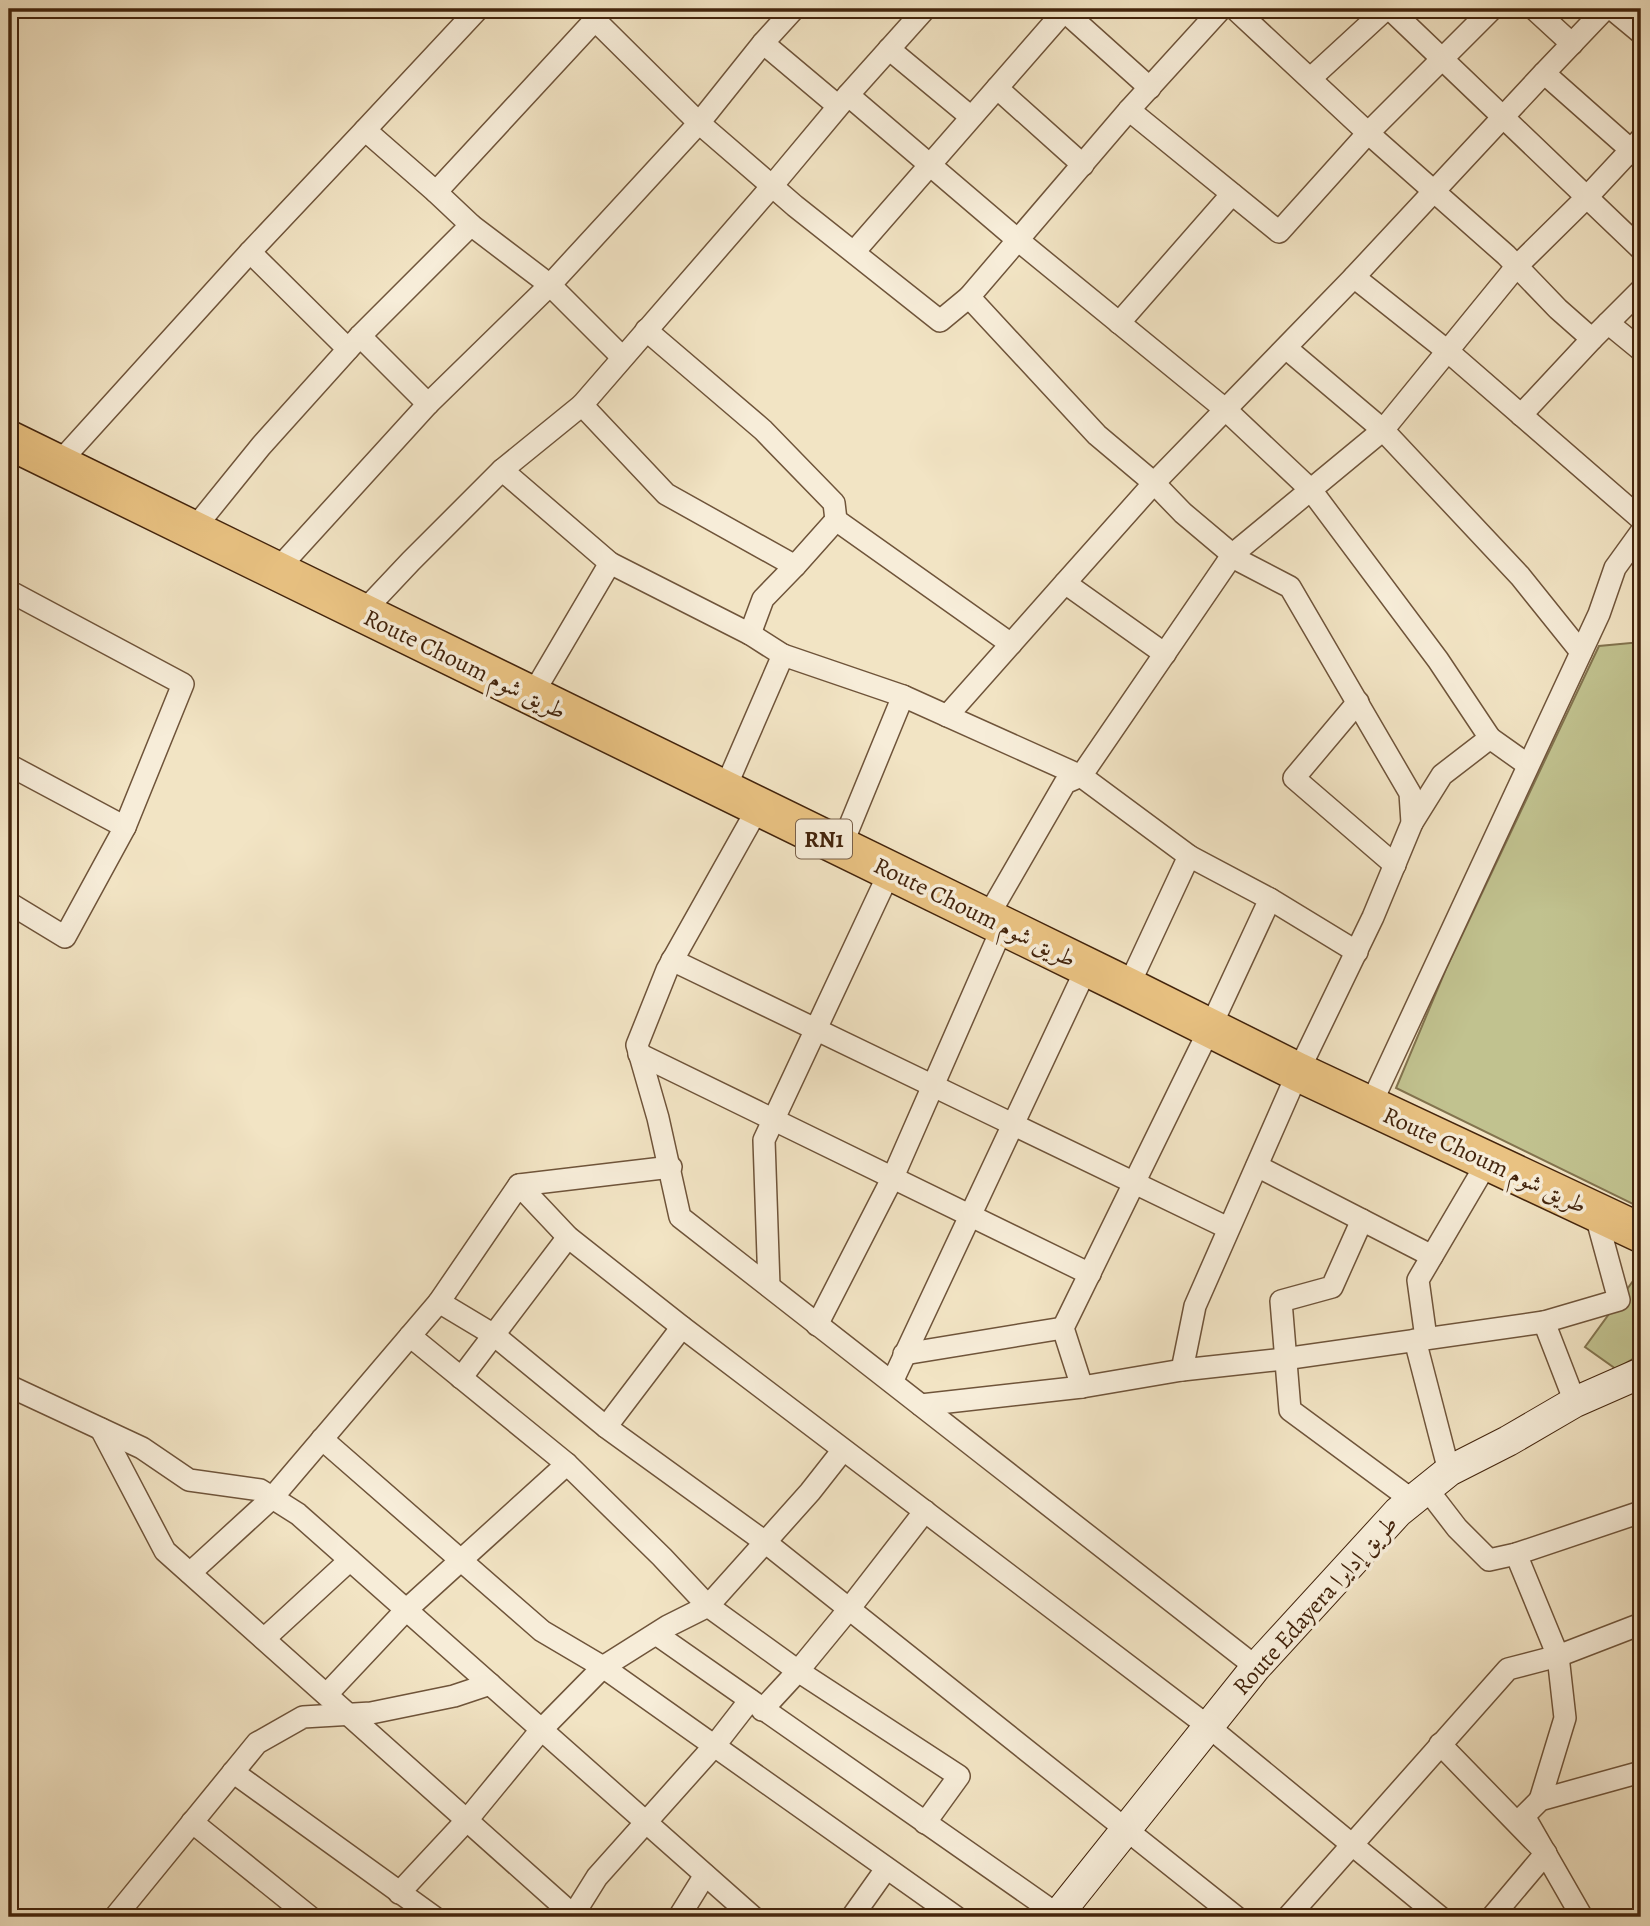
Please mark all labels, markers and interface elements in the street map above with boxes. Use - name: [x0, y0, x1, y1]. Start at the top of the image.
- street label: Route Choum طريق شوم: [356, 601, 571, 731]
- road number: RN1: [796, 820, 852, 859]
- street label: Route Choum طريق شوم: [866, 849, 1081, 979]
- street label: Route Choum طريق شوم: [1376, 1099, 1592, 1226]
- street label: Route Edayera طريق إدايرا: [1226, 1508, 1404, 1702]

